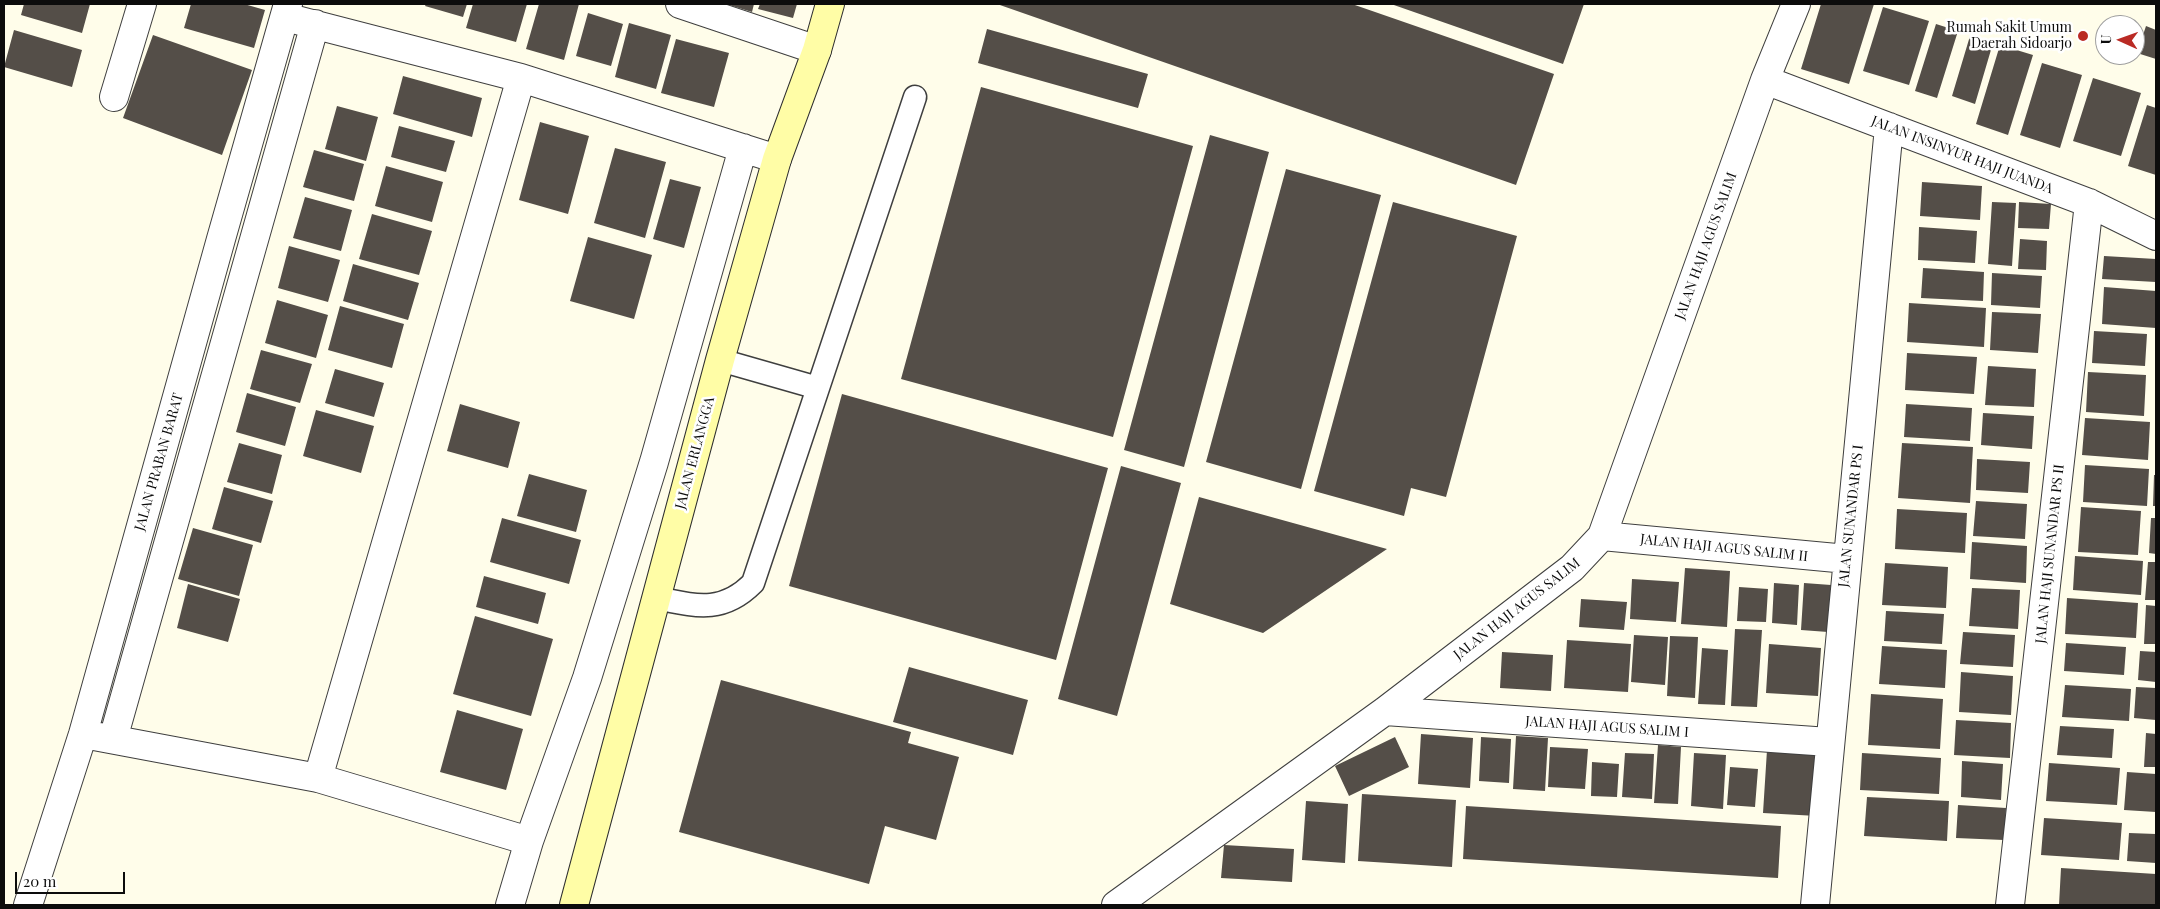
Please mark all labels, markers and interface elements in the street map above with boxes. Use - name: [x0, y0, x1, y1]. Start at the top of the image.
- north arrow: [2095, 15, 2145, 65]
- place label: Rumah Sakit Umum Daerah Sidoarjo: [1947, 20, 2072, 52]
- marker: Rumah Sakit Umum Daerah Sidoarjo: [2076, 29, 2090, 43]
- text: U: [2096, 34, 2115, 45]
- street label: JALAN INSINYUR HAJI JUANDA: [1869, 113, 2055, 197]
- street label: JALAN HAJI AGUS SALIM: [1671, 170, 1741, 322]
- street label: JALAN PRABAN BARAT: [131, 391, 187, 533]
- street label: JALAN ERLANGGA: [672, 395, 718, 511]
- street label: JALAN SUNANDAR PS I: [1835, 444, 1867, 588]
- street label: JALAN HAJI SUNANDAR PS II: [2032, 463, 2068, 645]
- street label: JALAN HAJI AGUS SALIM II: [1639, 531, 1809, 565]
- street label: JALAN HAJI AGUS SALIM: [1451, 554, 1583, 664]
- street label: JALAN HAJI AGUS SALIM I: [1525, 713, 1689, 741]
- scale bar: [18, 862, 128, 894]
- text: 20 m: [23, 871, 56, 891]

